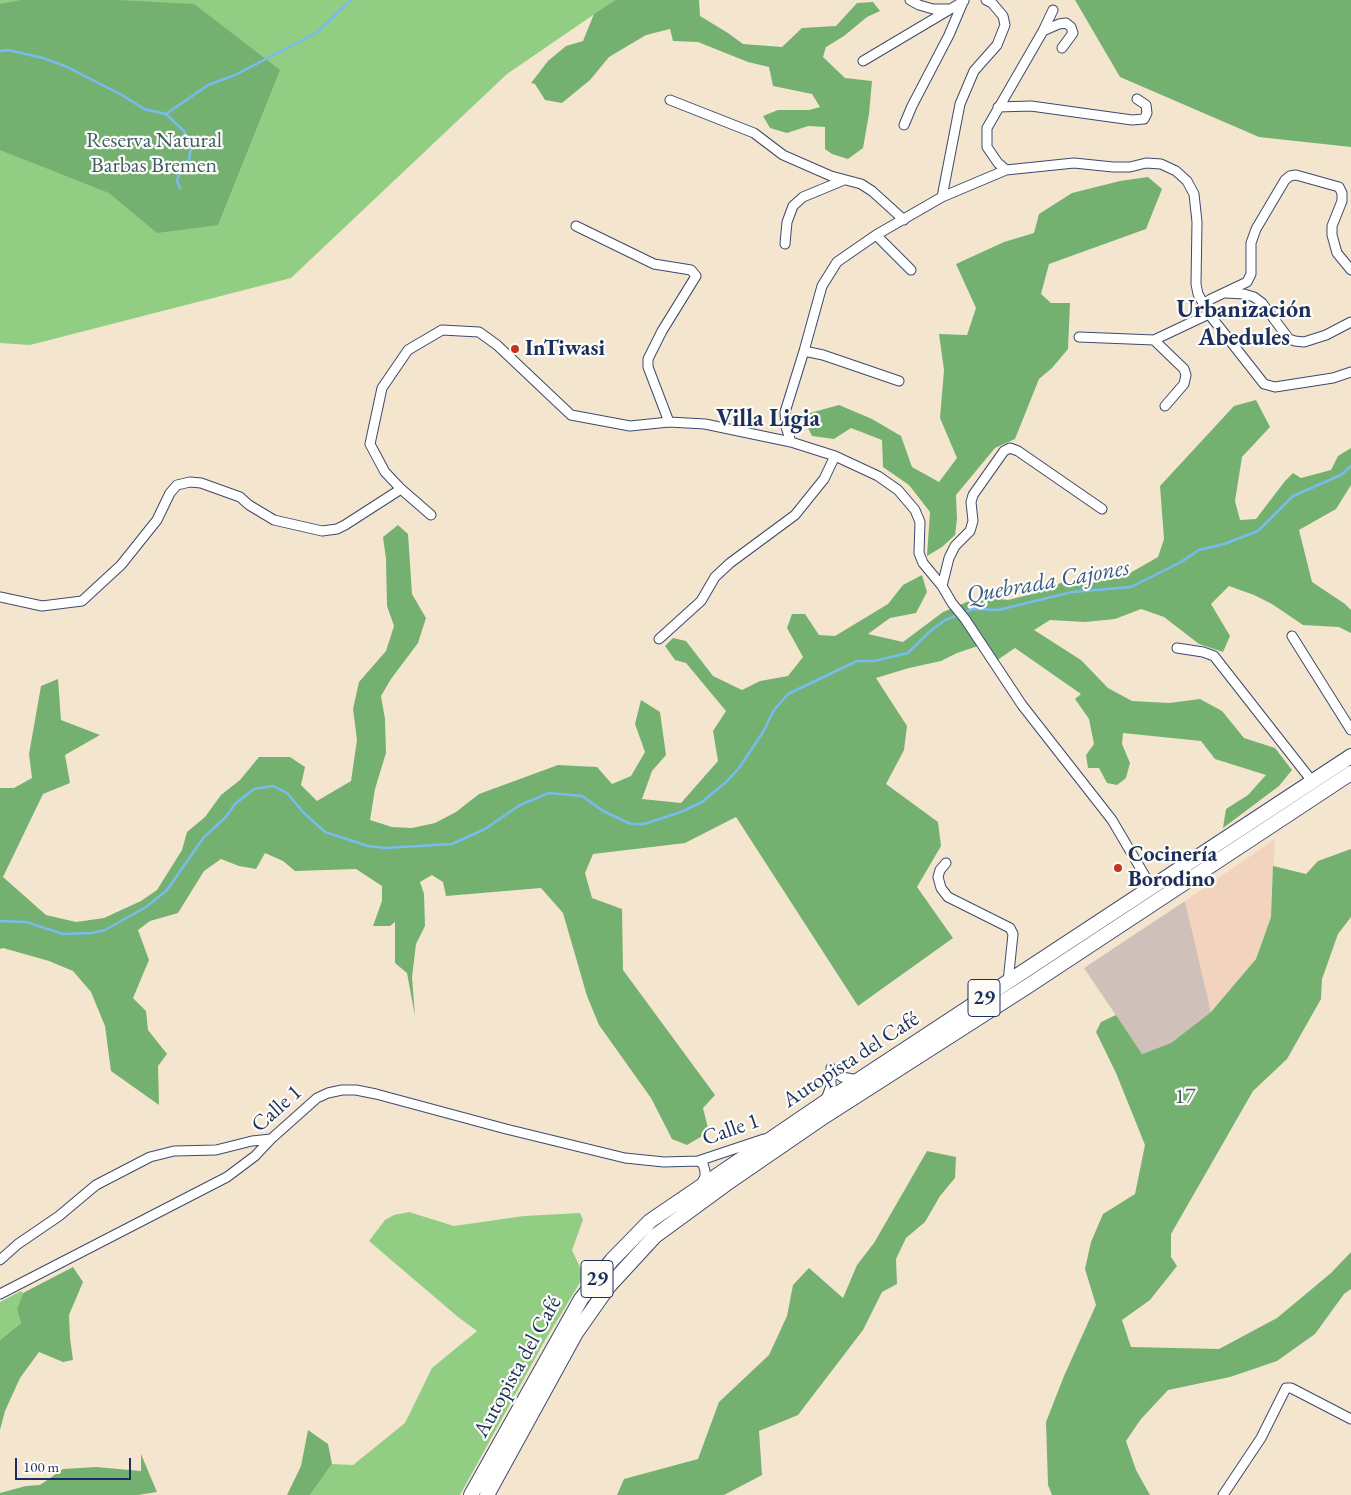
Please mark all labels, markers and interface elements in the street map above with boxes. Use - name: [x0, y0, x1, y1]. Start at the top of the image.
- park label: Reserva Natural Barbas Bremen: [86, 128, 222, 180]
- district label: Urbanización Abedules: [1176, 296, 1312, 352]
- place label: InTiwasi: [525, 336, 605, 362]
- marker: InTiwasi: [509, 343, 521, 355]
- district label: Villa Ligia: [716, 405, 820, 433]
- water label: Quebrada Cajones: [964, 554, 1132, 610]
- place label: Cocinería Borodino: [1128, 842, 1217, 894]
- marker: Cocinería Borodino: [1112, 862, 1124, 874]
- road number: 29: [968, 980, 1000, 1016]
- street label: Autopista del Café: [778, 1006, 924, 1114]
- street label: Calle 1: [246, 1080, 308, 1138]
- park label: 17: [1174, 1084, 1196, 1110]
- street label: Calle 1: [699, 1108, 763, 1152]
- road number: 29: [581, 1260, 613, 1298]
- street label: Autopista del Café: [468, 1292, 568, 1442]
- scale bar: [18, 1448, 134, 1480]
- text: 100 m: [23, 1457, 59, 1476]

